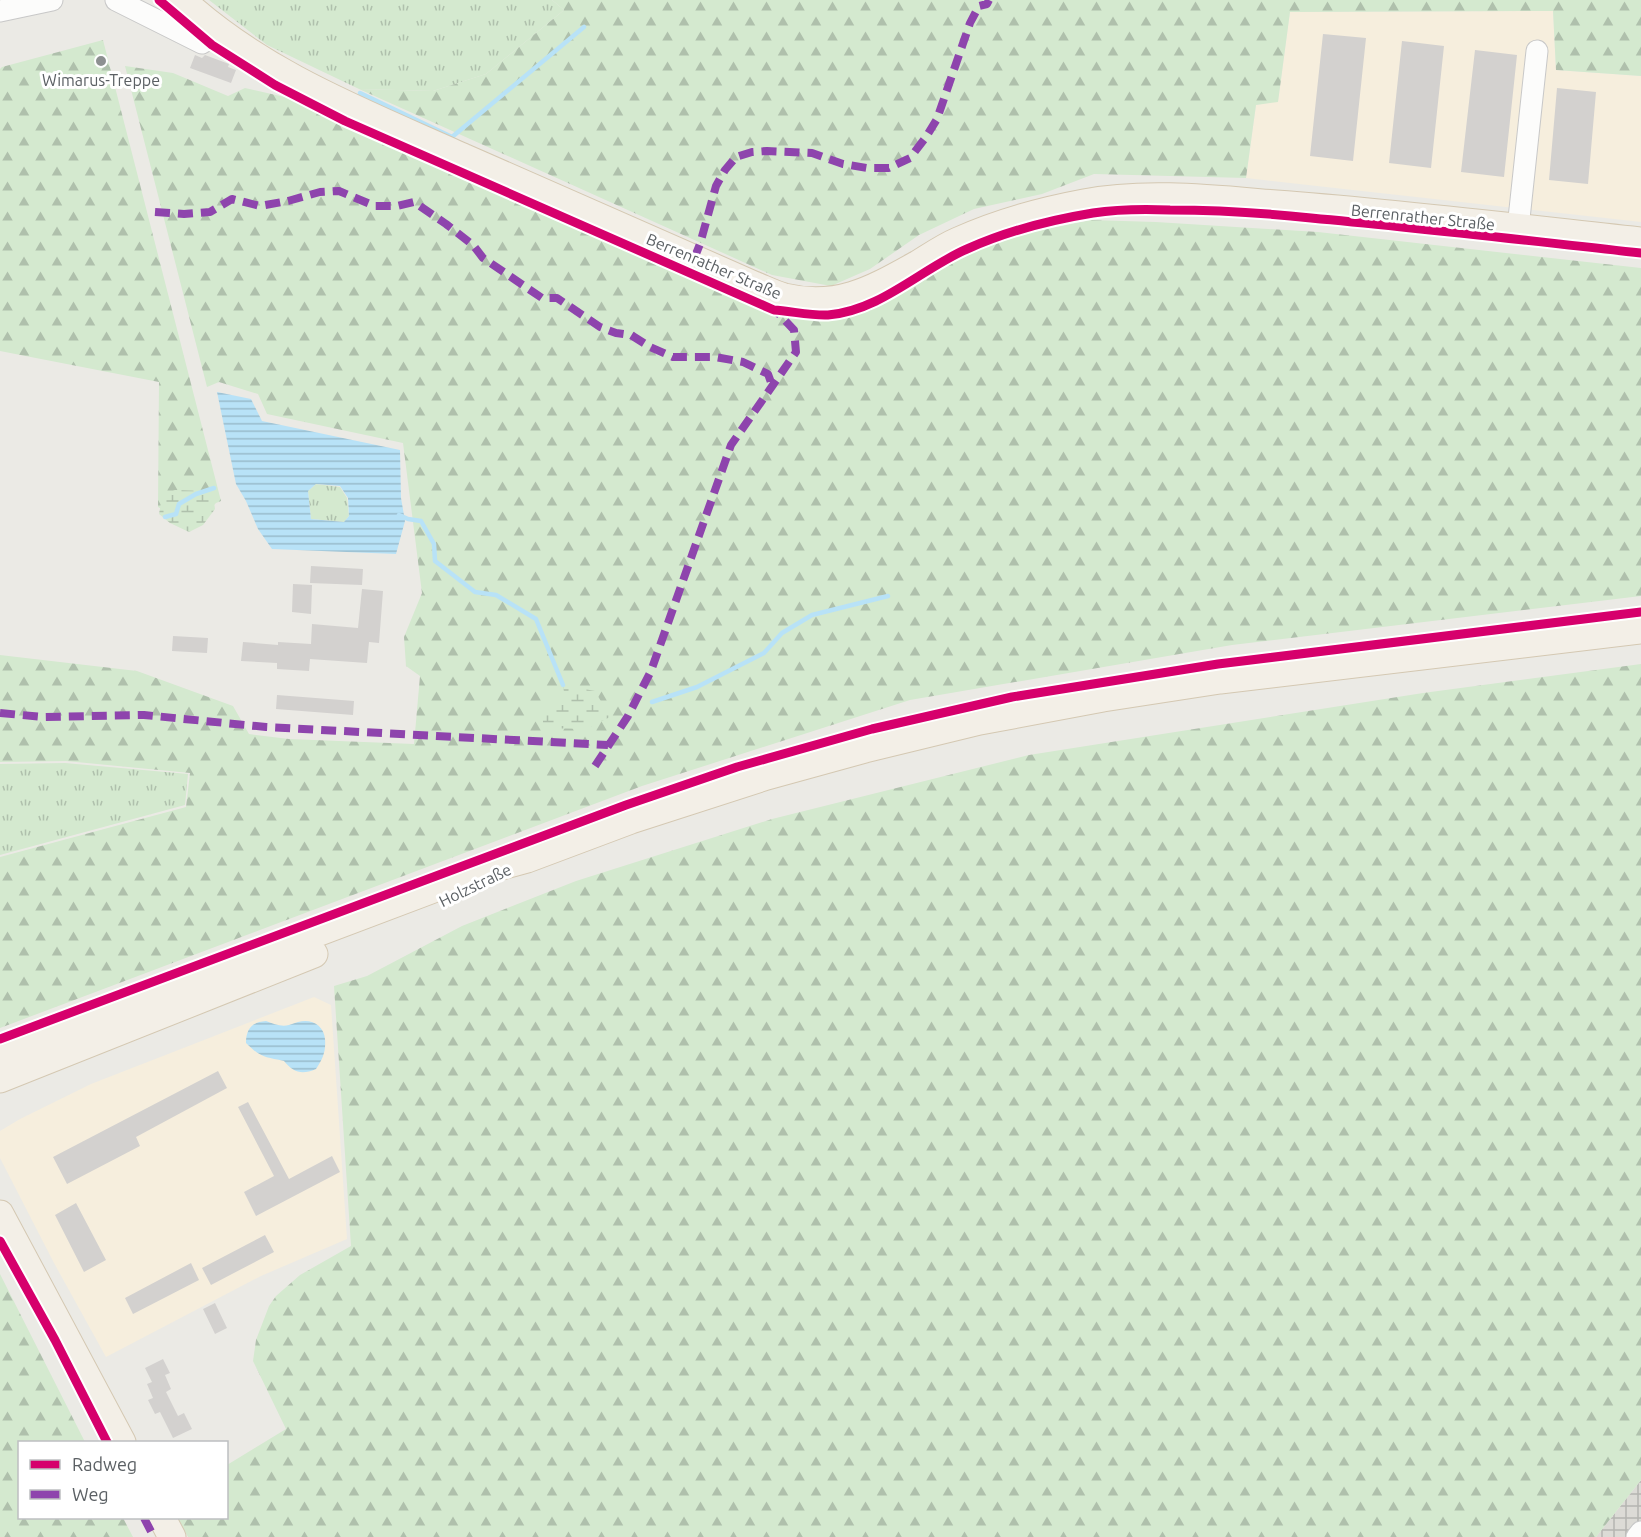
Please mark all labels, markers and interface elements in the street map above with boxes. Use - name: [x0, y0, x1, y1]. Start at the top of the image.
- marker: Wimarus-Treppe: [94, 54, 108, 68]
- place label: Wimarus-Treppe: [42, 71, 160, 89]
- street label: Berrenrather Straße: [1350, 200, 1496, 234]
- street label: Berrenrather Straße: [644, 229, 784, 303]
- street label: Holzstraße: [436, 860, 514, 910]
- legend: [18, 1441, 228, 1519]
- text: Radweg: [72, 1454, 137, 1474]
- text: Weg: [72, 1484, 109, 1504]

